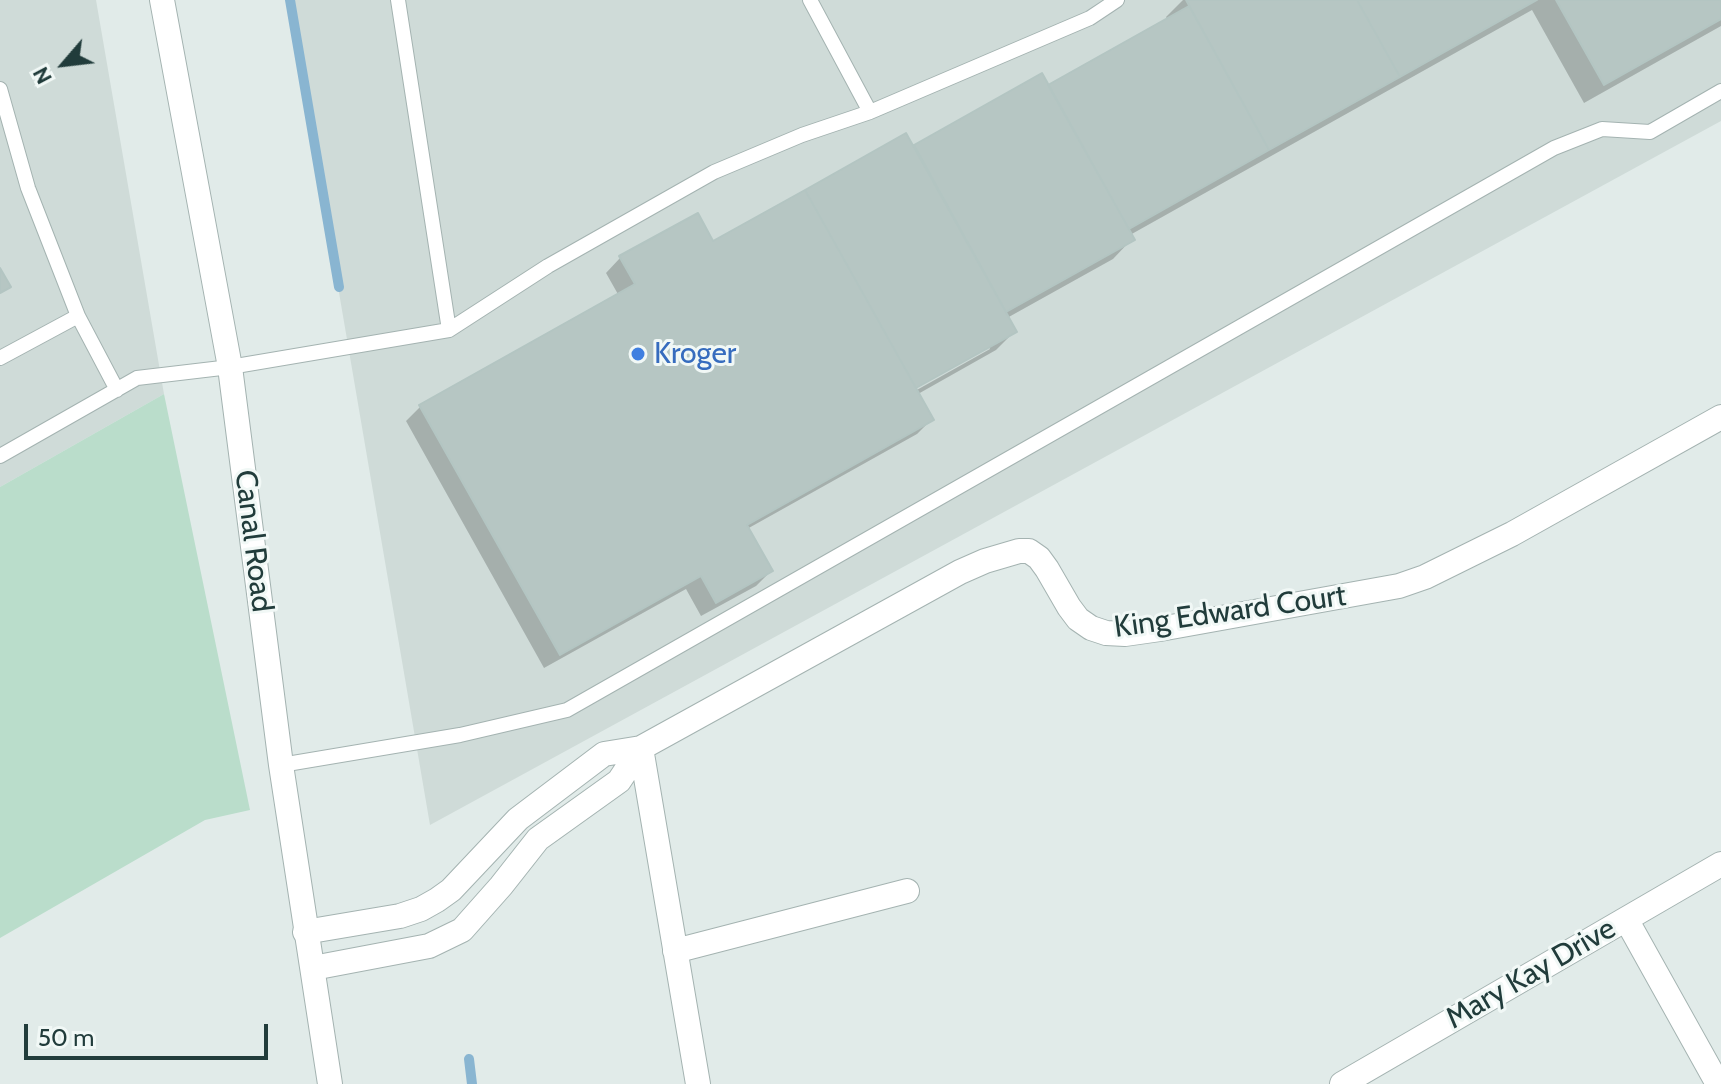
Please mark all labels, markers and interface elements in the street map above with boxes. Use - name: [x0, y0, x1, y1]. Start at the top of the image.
- north arrow: [24, 24, 104, 104]
- text: N: [27, 62, 58, 89]
- place label: Kroger: [654, 336, 736, 372]
- marker: Kroger: [629, 345, 647, 363]
- street label: Canal Road: [226, 468, 280, 614]
- street label: King Edward Court: [1112, 578, 1348, 646]
- street label: Mary Kay Drive: [1440, 911, 1622, 1037]
- scale bar: [28, 1008, 272, 1058]
- text: 50 m: [38, 1023, 94, 1052]

